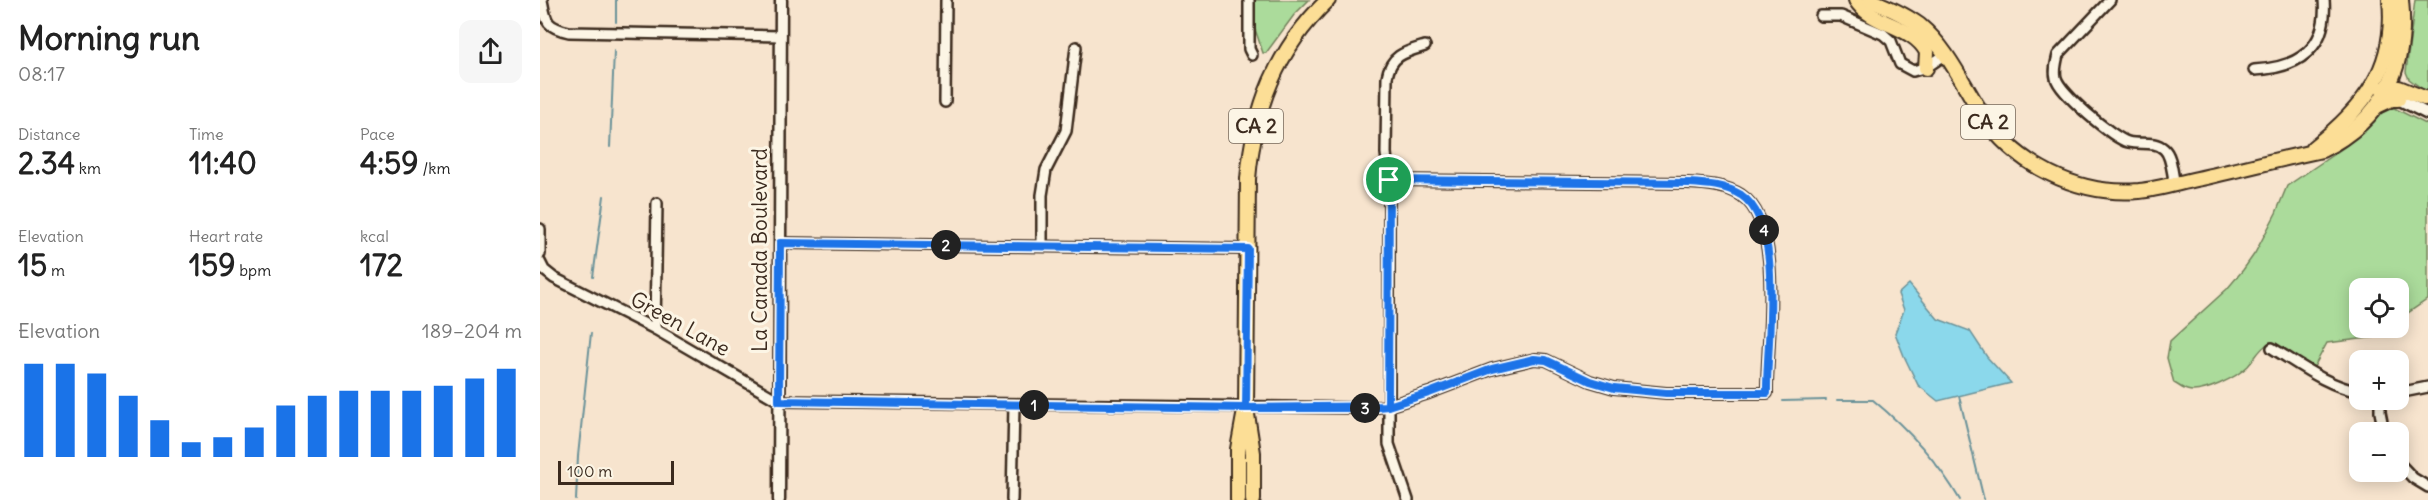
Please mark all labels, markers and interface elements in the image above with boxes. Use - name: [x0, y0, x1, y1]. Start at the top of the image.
- text: Morning run: [18, 17, 200, 59]
- button: share: [459, 20, 522, 83]
- text: 08:17: [18, 61, 65, 86]
- road number: CA 2: [1961, 105, 2015, 139]
- road number: CA 2: [1229, 109, 1283, 143]
- text: Distance: [18, 124, 80, 144]
- text: Time: [189, 124, 224, 144]
- text: Pace: [360, 124, 395, 144]
- text: 2.34: [18, 144, 75, 182]
- text: 11:40: [189, 144, 257, 182]
- text: 4:59: [360, 144, 419, 182]
- street label: La Canada Boulevard: [746, 148, 773, 352]
- pin: [1363, 154, 1414, 205]
- text: km: [75, 158, 101, 178]
- text: /km: [419, 158, 450, 178]
- icon: arrive: [1372, 163, 1405, 196]
- pin: 4: [1749, 215, 1779, 245]
- text: 4: [1759, 220, 1769, 240]
- text: Elevation: [18, 226, 84, 246]
- text: Heart rate: [189, 226, 263, 246]
- text: kcal: [360, 226, 389, 246]
- pin: 2: [931, 230, 961, 260]
- text: 2: [942, 235, 950, 255]
- text: 15: [18, 246, 47, 284]
- text: 159: [189, 246, 235, 284]
- text: 172: [360, 246, 403, 284]
- text: m: [47, 260, 65, 280]
- text: bpm: [235, 260, 271, 280]
- map controls: [2349, 278, 2409, 482]
- button: locate: [2349, 278, 2409, 338]
- street label: Green Lane: [626, 285, 735, 362]
- text: Elevation: [18, 318, 100, 343]
- text: 189–204 m: [422, 318, 522, 343]
- button: +: [2349, 350, 2409, 410]
- pin: 1: [1019, 390, 1049, 420]
- pin: 3: [1350, 393, 1380, 423]
- text: 1: [1031, 395, 1037, 415]
- text: 3: [1360, 398, 1370, 418]
- button: −: [2349, 422, 2409, 482]
- scale bar: [558, 458, 674, 486]
- text: 100 m: [567, 461, 612, 481]

